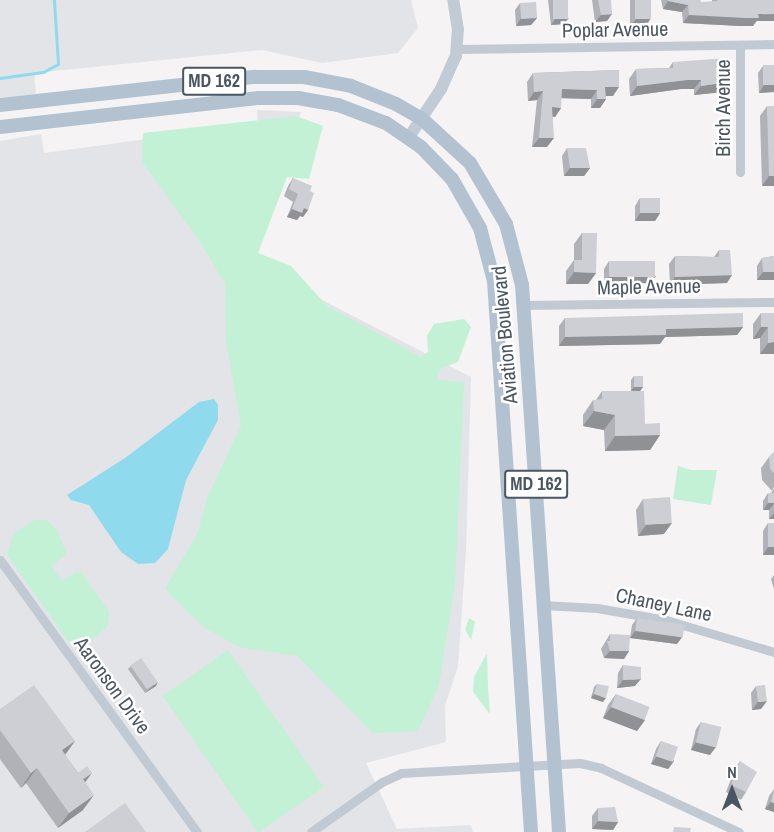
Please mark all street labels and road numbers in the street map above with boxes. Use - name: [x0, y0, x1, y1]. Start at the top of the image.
- street label: Poplar Avenue: [561, 16, 669, 42]
- street label: Birch Avenue: [710, 59, 734, 157]
- road number: MD 162: [181, 66, 247, 96]
- street label: Aviation Boulevard: [486, 265, 522, 405]
- street label: Maple Avenue: [597, 273, 701, 299]
- road number: MD 162: [503, 469, 569, 499]
- street label: Chaney Lane: [614, 582, 714, 626]
- street label: Aaronson Drive: [70, 632, 156, 738]

